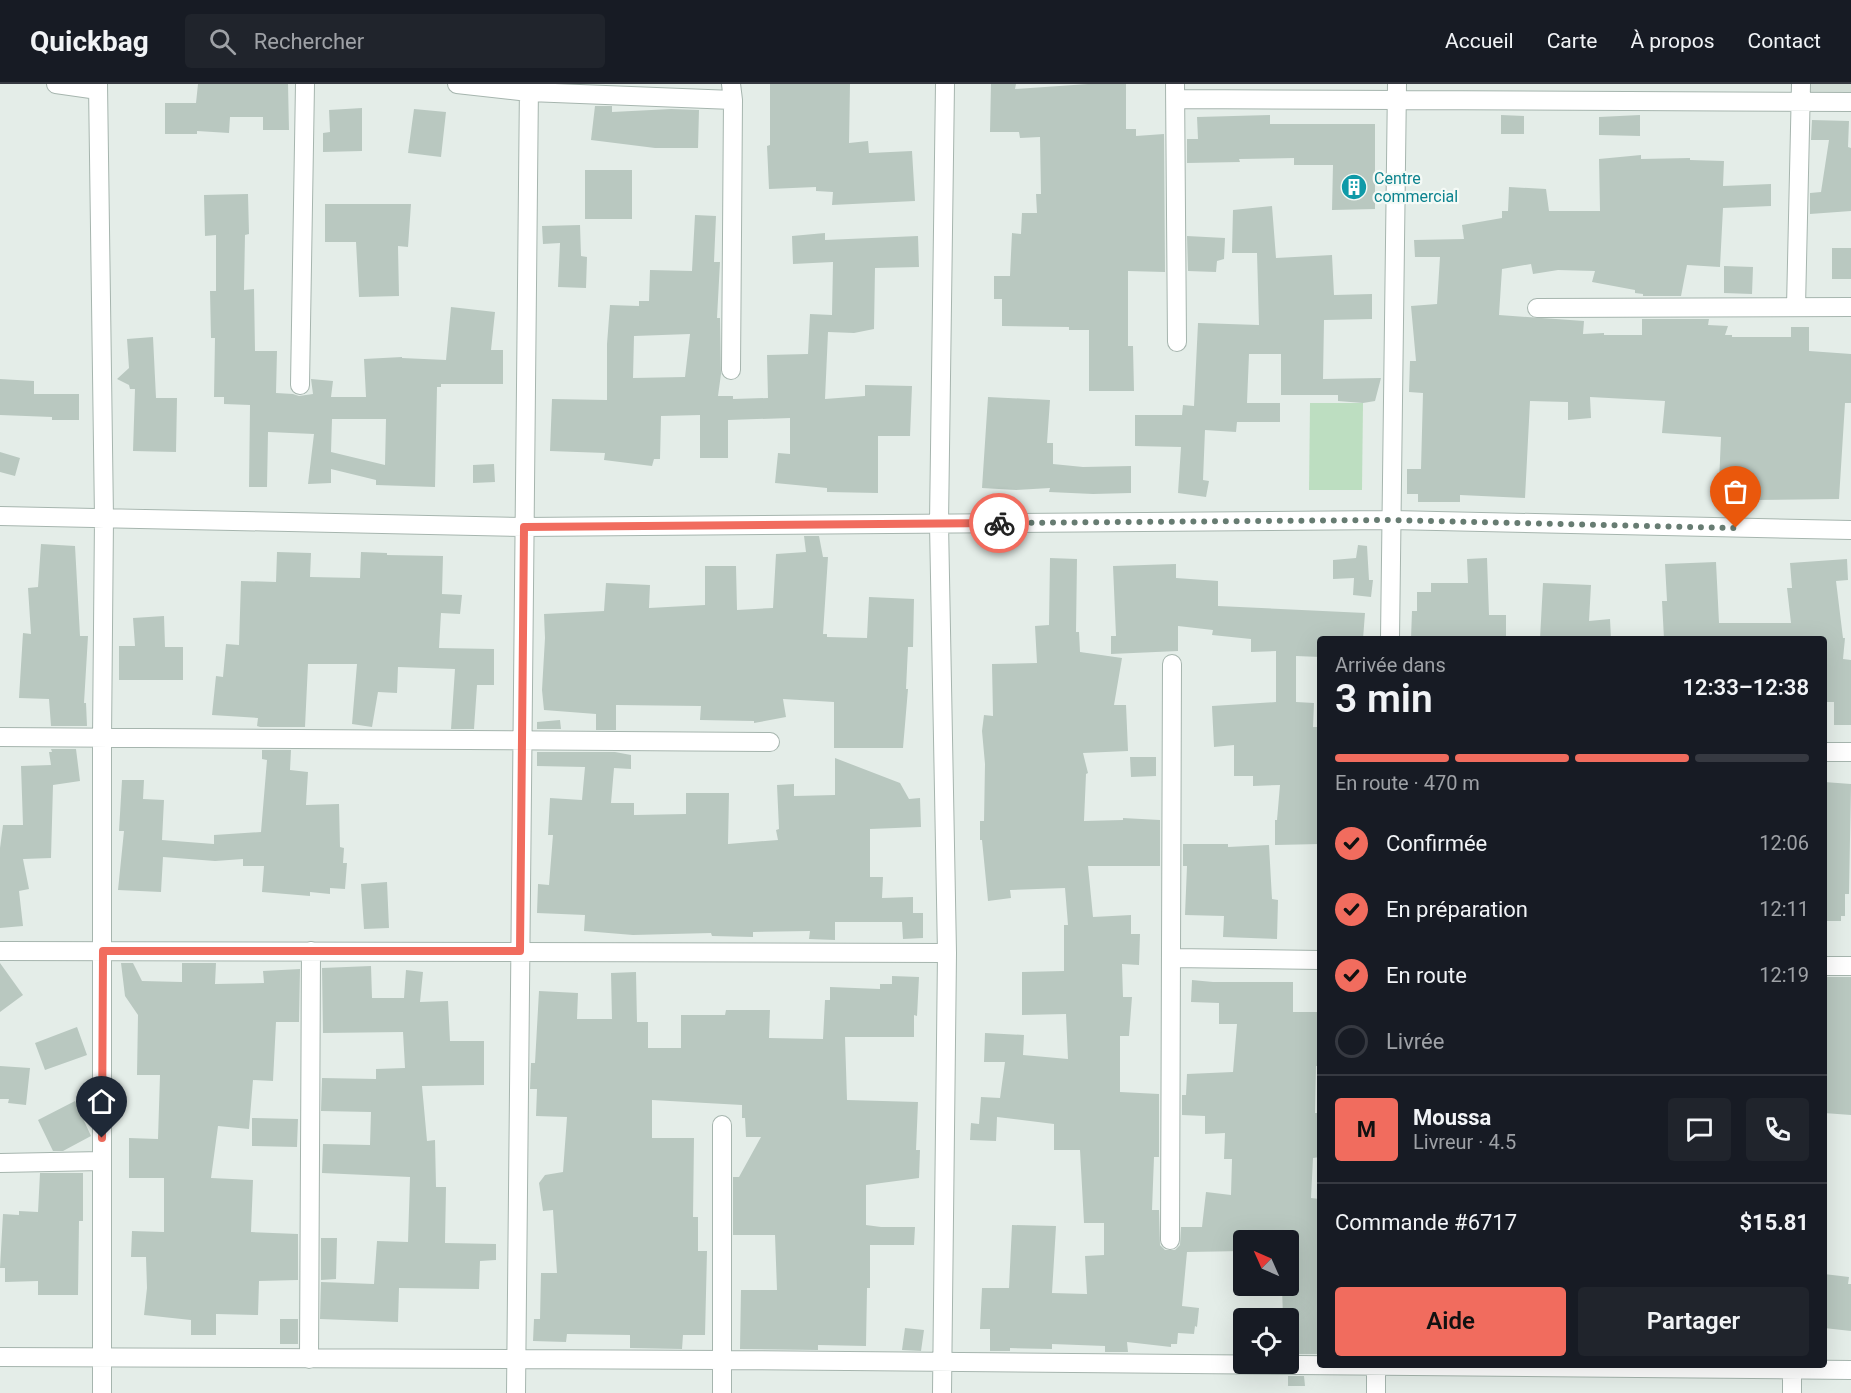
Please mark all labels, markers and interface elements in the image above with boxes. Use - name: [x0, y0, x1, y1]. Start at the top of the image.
- search box: [185, 14, 605, 68]
- text: Quickbag: [30, 25, 149, 58]
- icon: search: [206, 25, 239, 58]
- text: Rechercher: [254, 29, 364, 54]
- text: Accueil: [1445, 29, 1514, 53]
- text: Carte: [1547, 29, 1597, 53]
- text: À propos: [1630, 29, 1715, 53]
- text: Contact: [1748, 29, 1821, 53]
- place label: Centre commercial: [1374, 169, 1458, 206]
- building icon: Centre commercial: [1339, 172, 1369, 202]
- pin: [1710, 466, 1761, 528]
- icon: bag: [1719, 475, 1752, 508]
- courier: [969, 493, 1029, 553]
- icon: bike: [983, 507, 1016, 540]
- text: Arrivée dans: [1335, 653, 1446, 677]
- text: 12:33–12:38: [1682, 675, 1809, 700]
- text: 3 min: [1335, 676, 1433, 722]
- text: En route · 470 m: [1335, 771, 1480, 795]
- icon: check: [1335, 827, 1368, 860]
- text: Confirmée: [1386, 831, 1487, 856]
- text: 12:06: [1759, 831, 1809, 855]
- icon: check: [1335, 893, 1368, 926]
- text: En préparation: [1386, 897, 1528, 922]
- text: 12:11: [1759, 897, 1809, 921]
- icon: check: [1335, 959, 1368, 992]
- text: En route: [1386, 963, 1467, 988]
- text: 12:19: [1759, 963, 1809, 987]
- text: Livrée: [1386, 1029, 1444, 1054]
- pin: [76, 1076, 127, 1138]
- icon: home: [85, 1085, 118, 1118]
- button: chat: [1668, 1098, 1731, 1161]
- button: phone: [1746, 1098, 1809, 1161]
- text: Moussa: [1413, 1105, 1491, 1130]
- text: M: [1357, 1117, 1376, 1142]
- text: Livreur · 4.5: [1413, 1130, 1516, 1154]
- text: Commande #6717: [1335, 1210, 1517, 1235]
- text: $15.81: [1740, 1210, 1809, 1235]
- north arrow: [1233, 1230, 1299, 1296]
- map controls: [1233, 1230, 1299, 1374]
- button: Aide: [1335, 1287, 1566, 1356]
- button: Partager: [1578, 1287, 1809, 1356]
- button: locate: [1233, 1308, 1299, 1374]

